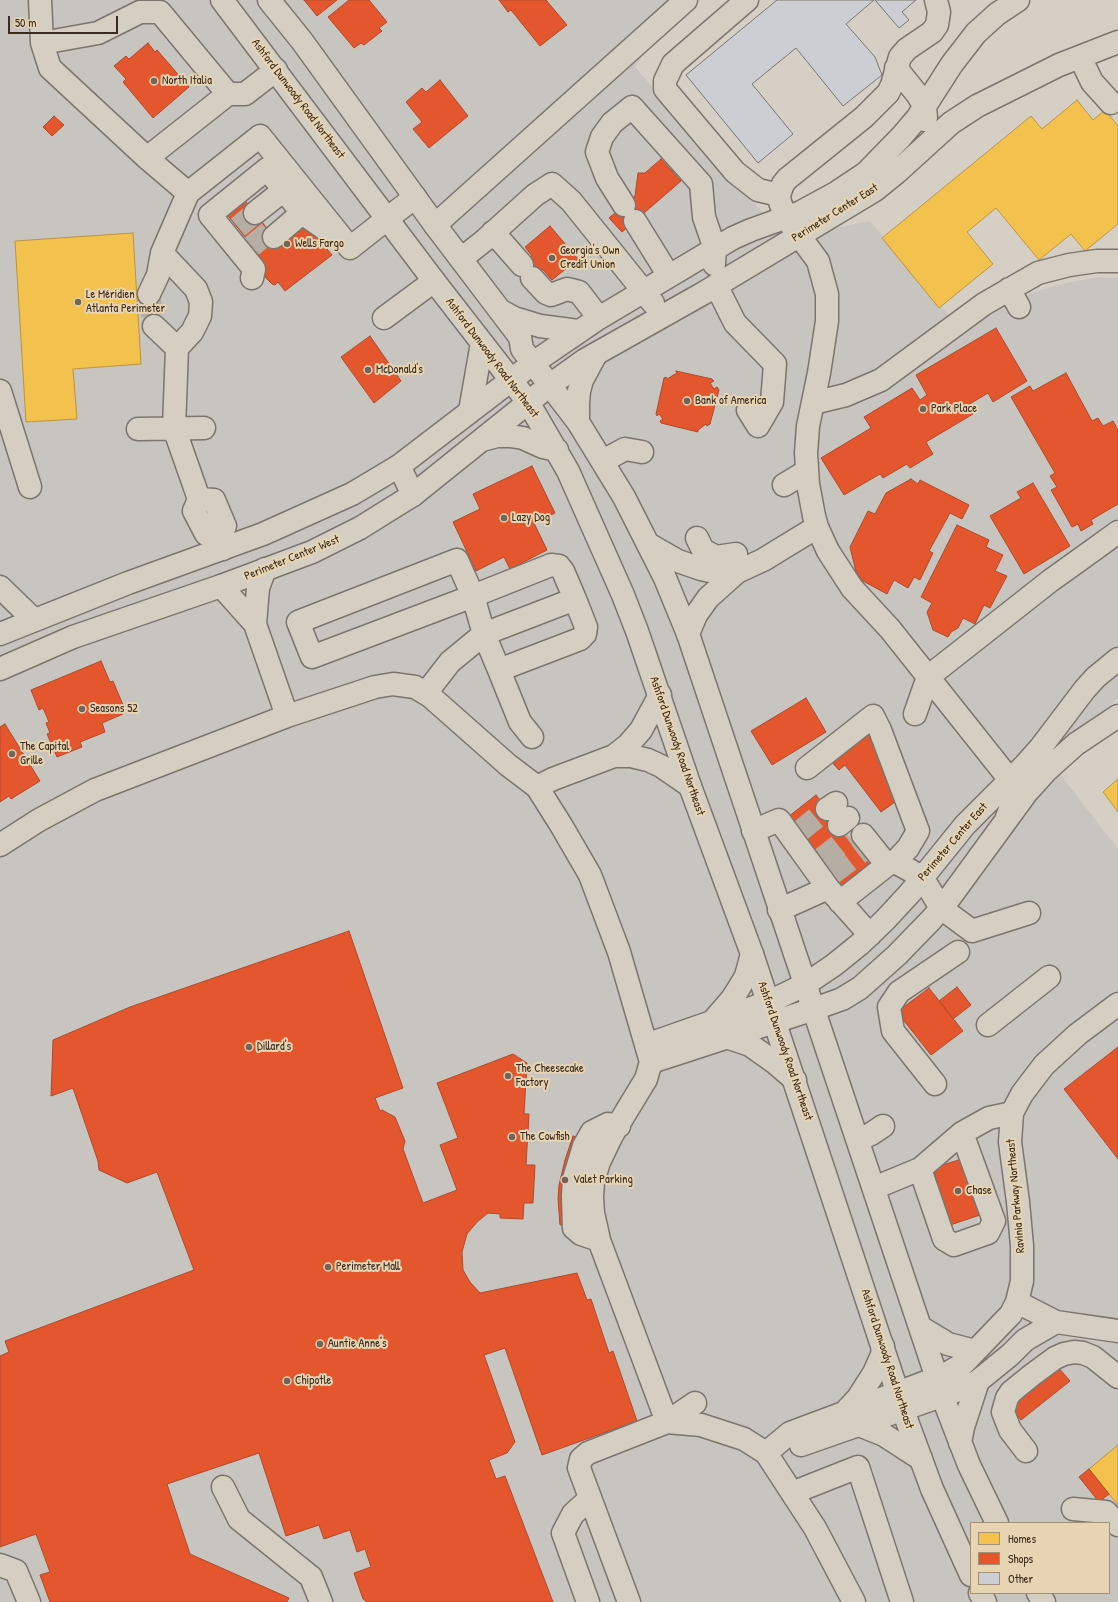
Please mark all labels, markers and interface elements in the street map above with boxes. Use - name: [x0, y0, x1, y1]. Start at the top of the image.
- scale bar: [10, 8, 120, 34]
- text: 50 m: [15, 14, 36, 31]
- street label: Ashford Dunwoody Road Northeast: [248, 36, 348, 162]
- place label: North Italia: [162, 74, 212, 88]
- marker: North Italia: [149, 76, 159, 86]
- street label: Perimeter Center East: [789, 181, 881, 245]
- place label: Wells Fargo: [295, 237, 344, 251]
- marker: Wells Fargo: [282, 239, 292, 249]
- place label: Georgia's Own Credit Union: [560, 244, 620, 272]
- marker: Georgia's Own Credit Union: [547, 253, 557, 263]
- place label: Le Méridien Atlanta Perimeter: [86, 288, 165, 316]
- street label: Ashford Dunwoody Road Northeast: [442, 295, 542, 421]
- marker: Le Méridien Atlanta Perimeter: [73, 297, 83, 307]
- place label: McDonald's: [376, 363, 423, 377]
- marker: McDonald's: [363, 365, 373, 375]
- place label: Bank of America: [695, 394, 766, 408]
- marker: Bank of America: [682, 396, 692, 406]
- place label: Park Place: [931, 402, 977, 416]
- marker: Park Place: [918, 404, 928, 414]
- place label: Lazy Dog: [512, 511, 550, 525]
- marker: Lazy Dog: [499, 513, 509, 523]
- street label: Perimeter Center West: [242, 532, 342, 584]
- street label: Ashford Dunwoody Road Northeast: [646, 675, 708, 817]
- place label: Seasons 52: [90, 702, 138, 716]
- marker: Seasons 52: [77, 704, 87, 714]
- place label: The Capital Grille: [20, 740, 69, 768]
- marker: The Capital Grille: [7, 749, 17, 759]
- street label: Perimeter Center East: [915, 800, 991, 884]
- street label: Ashford Dunwoody Road Northeast: [754, 980, 816, 1122]
- place label: Dillard's: [257, 1040, 291, 1054]
- marker: Dillard's: [244, 1042, 254, 1052]
- place label: The Cheesecake Factory: [516, 1062, 584, 1090]
- marker: The Cheesecake Factory: [503, 1071, 513, 1081]
- place label: The Cowfish: [520, 1130, 570, 1144]
- marker: The Cowfish: [507, 1132, 517, 1142]
- street label: Ravinia Parkway Northeast: [1004, 1138, 1028, 1254]
- place label: Valet Parking: [573, 1173, 633, 1187]
- marker: Valet Parking: [560, 1175, 570, 1185]
- place label: Chase: [966, 1184, 992, 1198]
- marker: Chase: [953, 1186, 963, 1196]
- place label: Perimeter Mall: [336, 1260, 400, 1274]
- marker: Perimeter Mall: [323, 1262, 333, 1272]
- street label: Ashford Dunwoody Road Northeast: [858, 1287, 916, 1431]
- place label: Auntie Anne's: [328, 1337, 386, 1351]
- marker: Auntie Anne's: [315, 1339, 325, 1349]
- place label: Chipotle: [295, 1374, 331, 1388]
- marker: Chipotle: [282, 1376, 292, 1386]
- legend: [970, 1522, 1110, 1594]
- text: Homes: [1008, 1530, 1036, 1547]
- text: Shops: [1008, 1550, 1033, 1567]
- text: Other: [1008, 1570, 1033, 1587]

